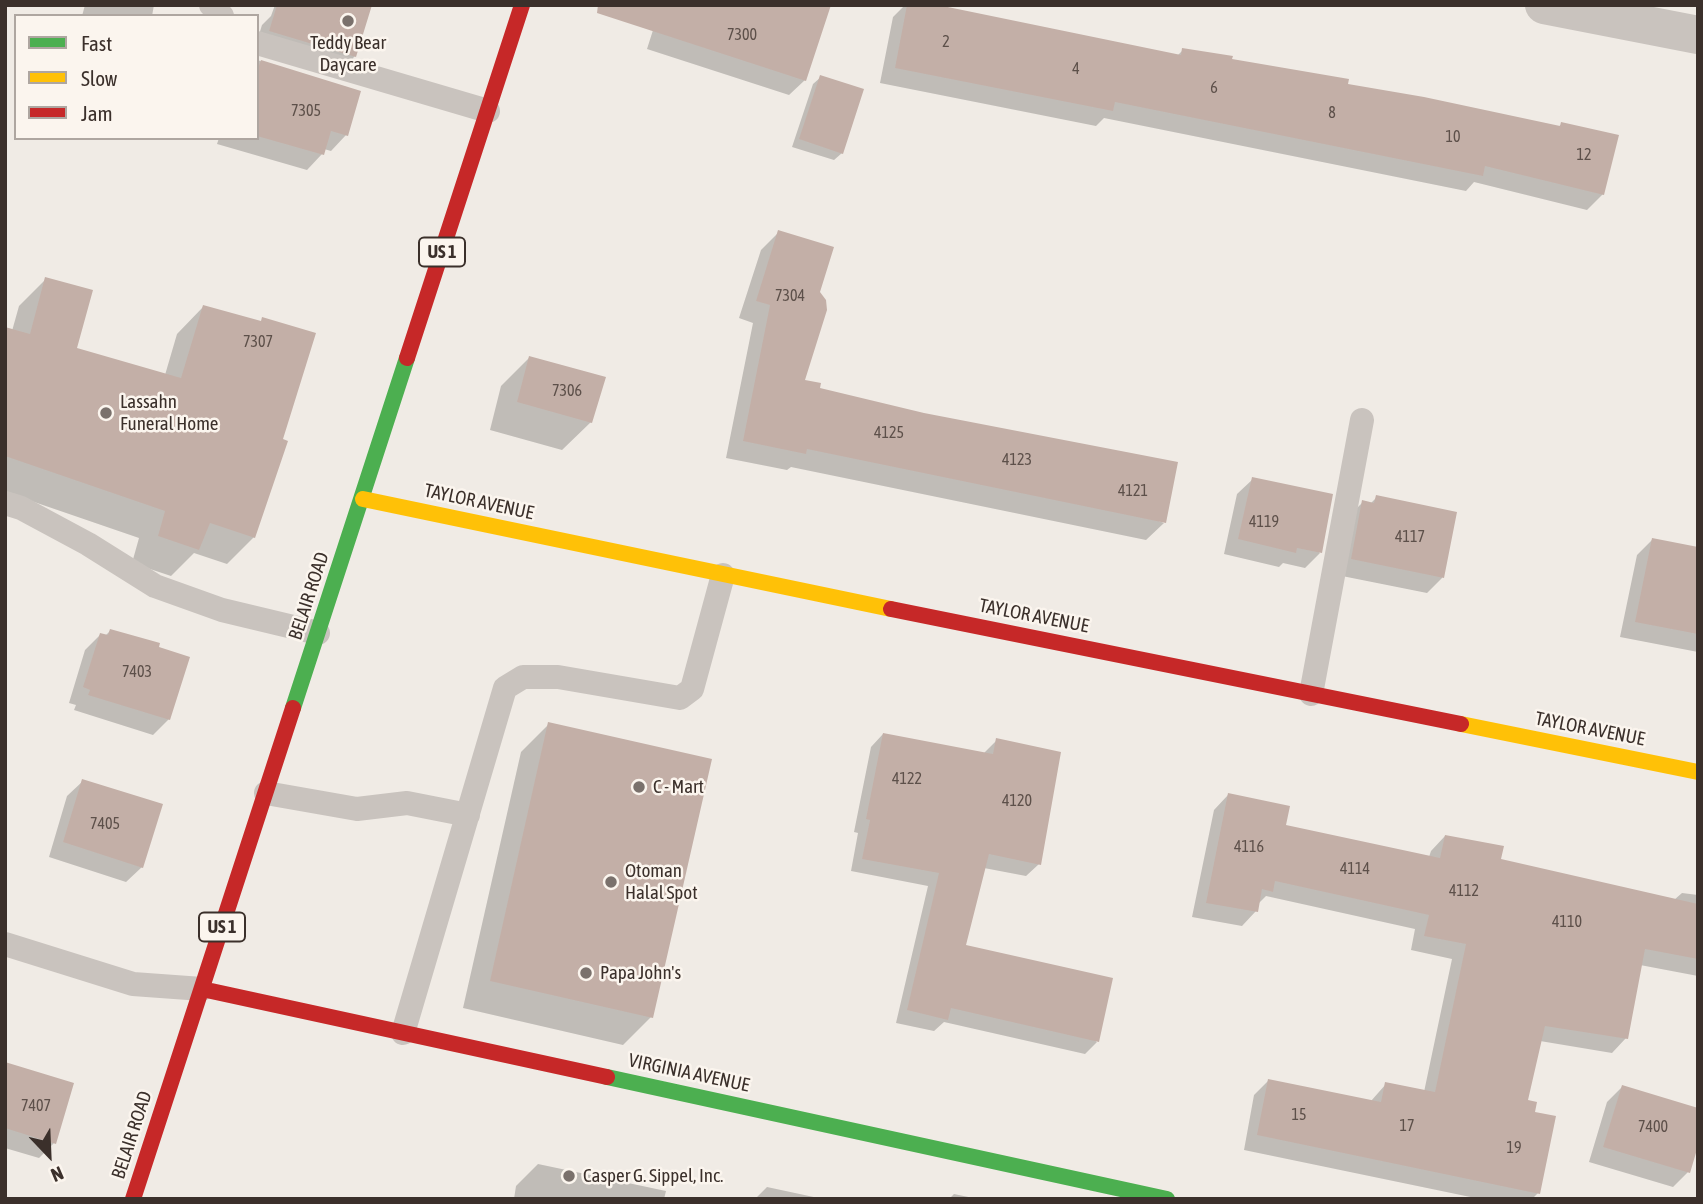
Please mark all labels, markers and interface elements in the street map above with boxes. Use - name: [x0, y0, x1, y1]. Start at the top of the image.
- marker: Teddy Bear Daycare: [340, 13, 356, 29]
- legend: [14, 14, 259, 140]
- house number: 7300: [727, 25, 757, 45]
- text: Fast: [81, 31, 112, 55]
- place label: Teddy Bear Daycare: [310, 32, 386, 76]
- house number: 2: [942, 32, 950, 52]
- house number: 4: [1072, 59, 1080, 79]
- text: Slow: [81, 66, 117, 90]
- house number: 6: [1210, 78, 1218, 98]
- text: Jam: [81, 101, 113, 125]
- house number: 7305: [291, 101, 321, 121]
- house number: 8: [1328, 103, 1336, 123]
- house number: 10: [1445, 127, 1461, 147]
- house number: 12: [1576, 145, 1592, 165]
- road number: US 1: [419, 238, 465, 266]
- house number: 7304: [775, 286, 805, 306]
- house number: 7307: [243, 332, 273, 352]
- house number: 7306: [552, 381, 582, 401]
- place label: Lassahn Funeral Home: [120, 391, 218, 435]
- marker: Lassahn Funeral Home: [98, 405, 114, 421]
- house number: 4125: [874, 423, 904, 443]
- house number: 4123: [1002, 450, 1032, 470]
- street label: TAYLOR AVENUE: [422, 479, 536, 525]
- house number: 4121: [1118, 481, 1148, 501]
- house number: 4119: [1249, 512, 1279, 532]
- house number: 4117: [1395, 527, 1425, 547]
- street label: BELAIR ROAD: [284, 549, 334, 643]
- street label: TAYLOR AVENUE: [977, 594, 1091, 638]
- house number: 7403: [122, 662, 152, 682]
- street label: TAYLOR AVENUE: [1533, 707, 1647, 751]
- house number: 4122: [892, 769, 922, 789]
- place label: C - Mart: [653, 776, 704, 798]
- marker: C - Mart: [631, 779, 647, 795]
- house number: 4120: [1002, 791, 1032, 811]
- house number: 7405: [90, 814, 120, 834]
- house number: 4116: [1234, 837, 1264, 857]
- house number: 4114: [1340, 859, 1370, 879]
- place label: Otoman Halal Spot: [625, 860, 698, 904]
- marker: Otoman Halal Spot: [603, 874, 619, 890]
- house number: 4112: [1449, 881, 1479, 901]
- road number: US 1: [199, 912, 245, 942]
- house number: 4110: [1552, 912, 1582, 932]
- place label: Papa John's: [600, 962, 681, 984]
- marker: Papa John's: [578, 965, 594, 981]
- street label: VIRGINIA AVENUE: [626, 1049, 752, 1097]
- street label: BELAIR ROAD: [107, 1088, 157, 1182]
- house number: 7407: [21, 1096, 51, 1116]
- house number: 15: [1291, 1105, 1307, 1125]
- house number: 17: [1399, 1116, 1415, 1136]
- house number: 7400: [1638, 1117, 1668, 1137]
- north arrow: [14, 1120, 84, 1190]
- house number: 19: [1506, 1138, 1522, 1158]
- text: N: [48, 1162, 67, 1187]
- place label: Casper G. Sippel, Inc.: [583, 1165, 723, 1187]
- marker: Casper G. Sippel, Inc.: [561, 1168, 577, 1184]

